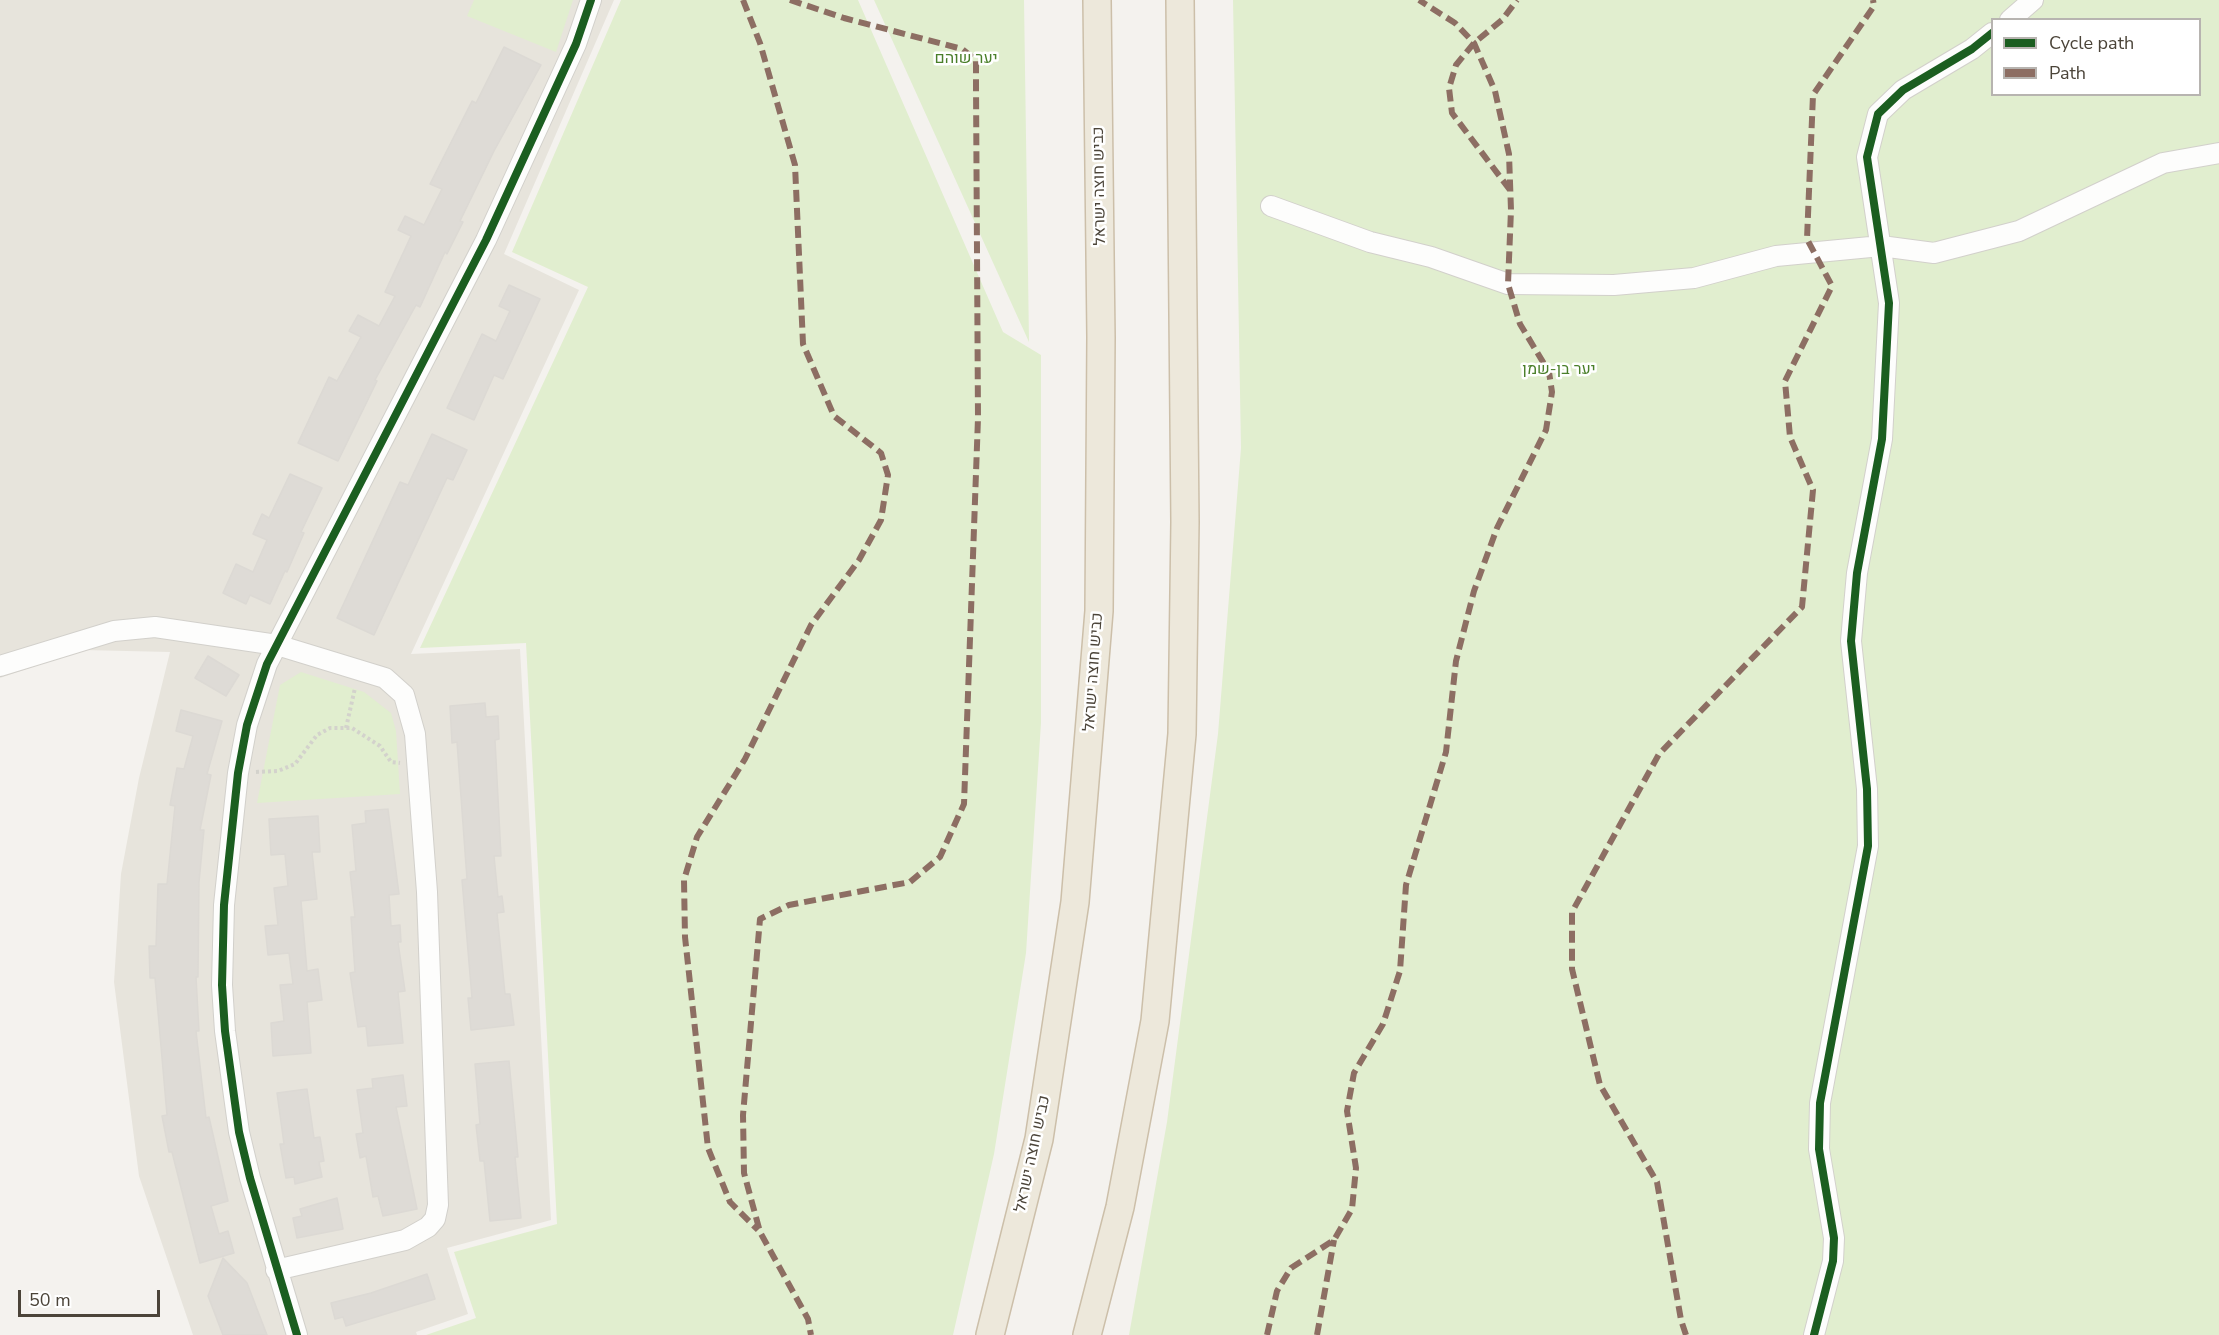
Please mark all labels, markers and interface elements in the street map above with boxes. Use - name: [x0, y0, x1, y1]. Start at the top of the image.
- legend: [1991, 18, 2201, 96]
- text: Cycle path: [2049, 31, 2134, 55]
- park label: יער שוהם: [934, 49, 998, 69]
- text: Path: [2049, 61, 2086, 85]
- street label: כביש חוצה ישראל: [1089, 126, 1111, 246]
- park label: יער בן-שמן: [1522, 360, 1596, 380]
- street label: כביש חוצה ישראל: [1080, 612, 1108, 732]
- street label: כביש חוצה ישראל: [1011, 1094, 1055, 1214]
- scale bar: [21, 1278, 164, 1316]
- text: 50 m: [29, 1288, 71, 1312]

